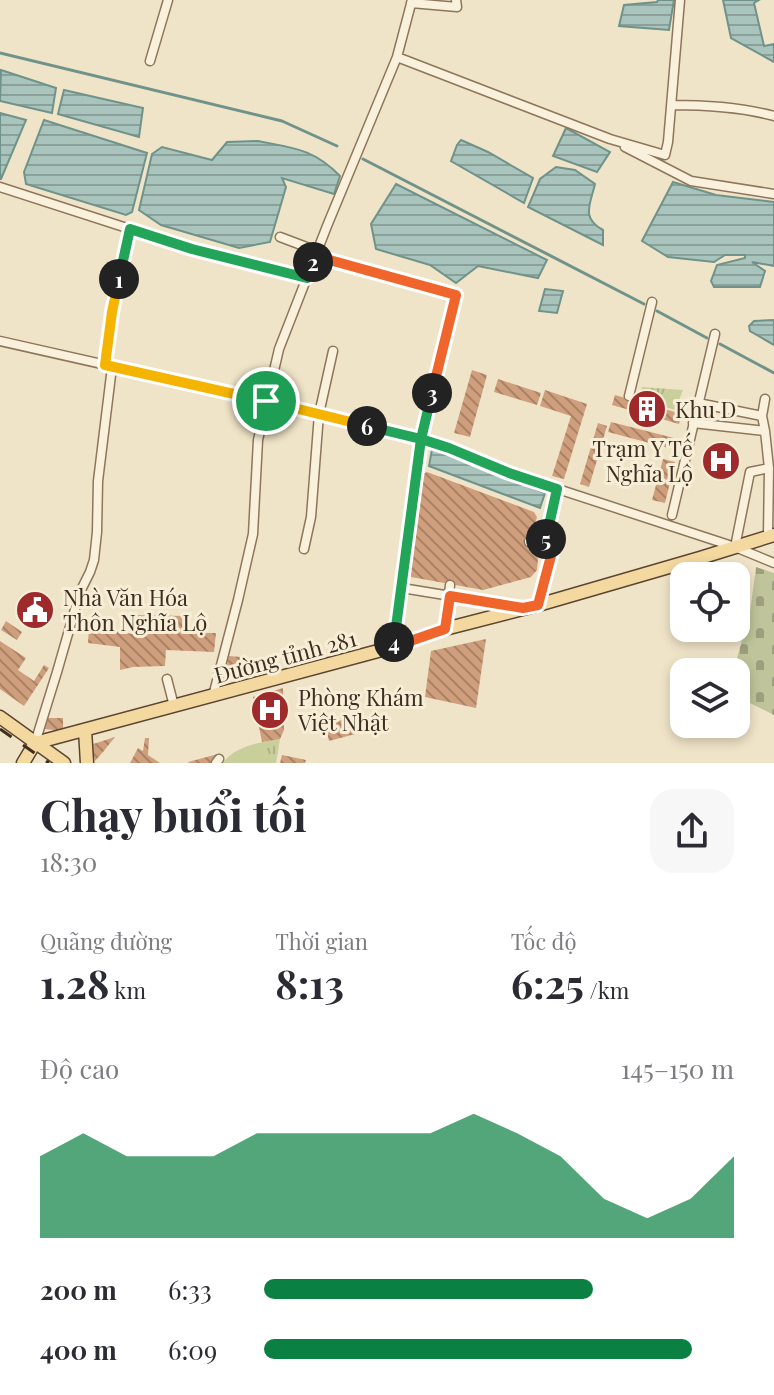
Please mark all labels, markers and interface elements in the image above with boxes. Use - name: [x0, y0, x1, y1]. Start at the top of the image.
- pin: 2: [293, 242, 333, 282]
- text: 2: [307, 247, 319, 277]
- pin: 1: [99, 259, 139, 299]
- text: 1: [115, 264, 123, 294]
- pin: [232, 367, 300, 435]
- pin: 3: [412, 373, 452, 413]
- text: 3: [427, 378, 437, 408]
- icon: arrive: [244, 379, 288, 423]
- building icon: Khu D: [626, 388, 668, 430]
- place label: Khu D: [675, 394, 737, 424]
- pin: 6: [347, 406, 387, 446]
- text: 6: [361, 411, 373, 441]
- place label: Trạm Y Tế Nghĩa Lộ: [592, 432, 693, 488]
- hospital icon: Trạm Y Tế Nghĩa Lộ: [700, 440, 742, 482]
- pin: 5: [526, 519, 566, 559]
- text: 5: [541, 524, 551, 554]
- map controls: [670, 562, 750, 738]
- button: locate: [670, 562, 750, 642]
- place label: Nhà Văn Hóa Thôn Nghĩa Lộ: [63, 582, 207, 637]
- public building icon: Nhà Văn Hóa Thôn Nghĩa Lộ: [14, 589, 56, 631]
- pin: 4: [374, 622, 414, 662]
- street label: Đường tỉnh 281: [210, 623, 360, 689]
- text: 4: [388, 627, 400, 657]
- button: layers: [670, 658, 750, 738]
- place label: Phòng Khám Việt Nhật: [297, 682, 424, 737]
- hospital icon: Phòng Khám Việt Nhật: [249, 689, 291, 731]
- text: Chạy buổi tối: [40, 784, 307, 843]
- button: share: [650, 789, 734, 873]
- text: 18:30: [40, 844, 97, 879]
- text: Quãng đường: [40, 926, 172, 956]
- text: Thời gian: [275, 926, 368, 956]
- text: Tốc độ: [511, 926, 576, 956]
- text: 1.28: [40, 956, 109, 1009]
- text: 8:13: [275, 956, 344, 1009]
- text: 6:25: [511, 956, 584, 1009]
- text: km: [109, 975, 146, 1005]
- text: /km: [584, 975, 629, 1005]
- text: Độ cao: [40, 1051, 119, 1086]
- text: 145–150 m: [621, 1051, 734, 1086]
- text: 200 m: [40, 1272, 117, 1307]
- text: 6:33: [168, 1272, 212, 1307]
- text: 400 m: [40, 1332, 117, 1367]
- text: 6:09: [168, 1332, 217, 1367]

